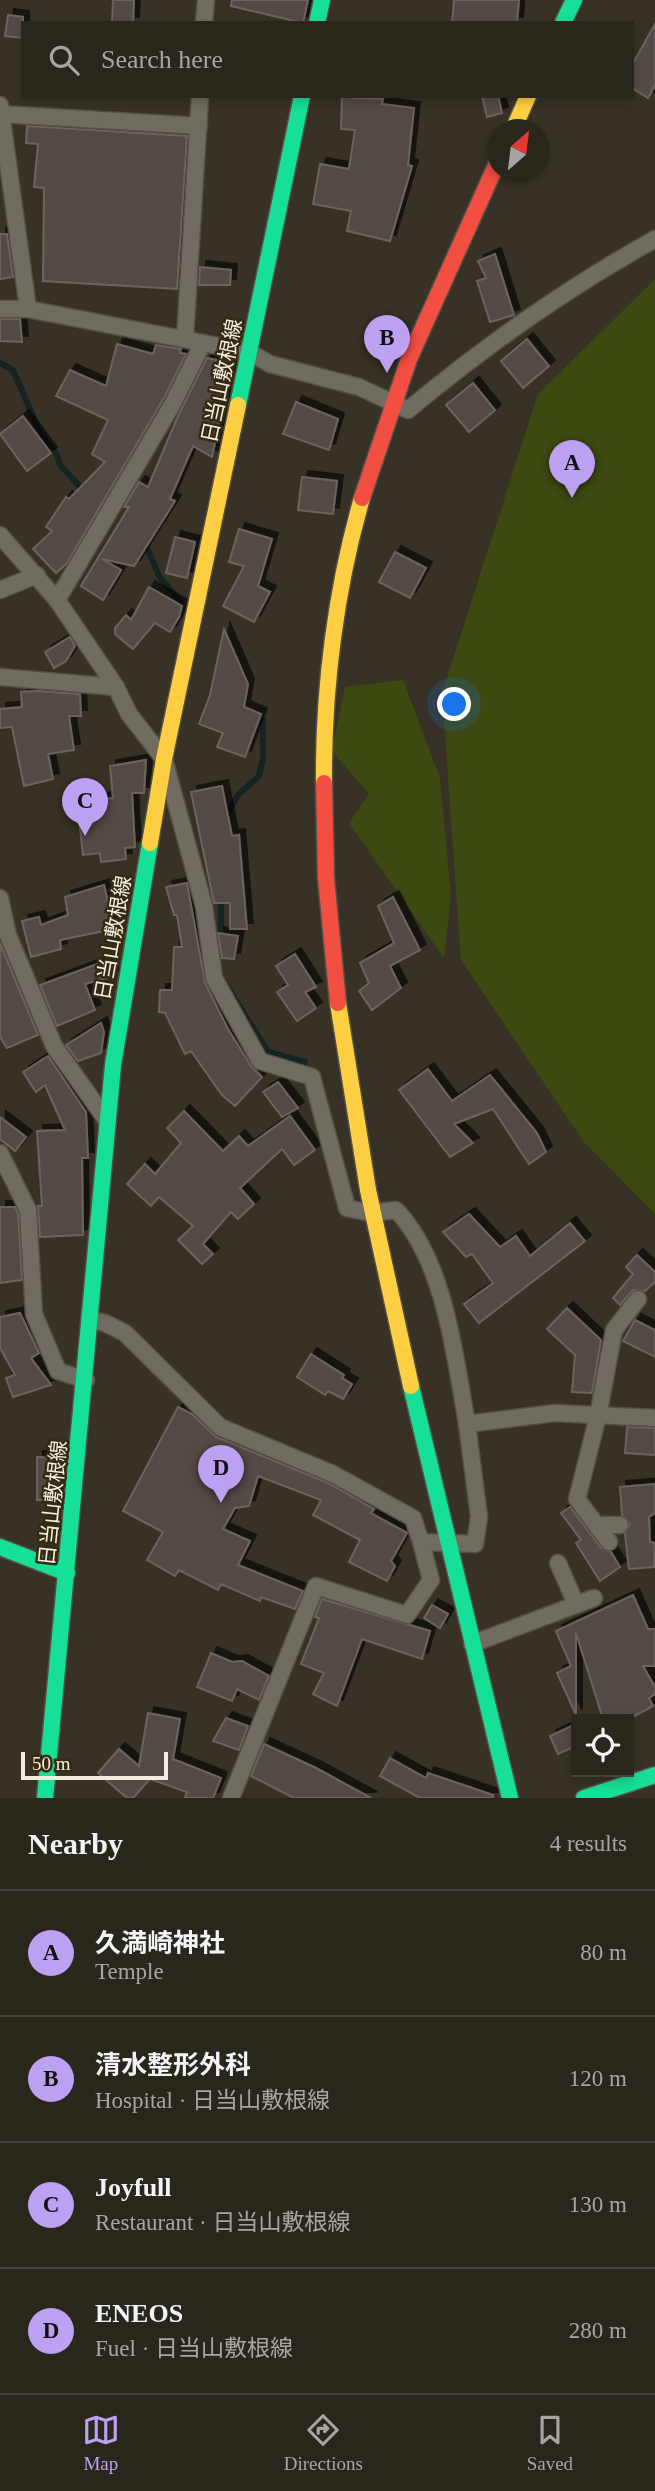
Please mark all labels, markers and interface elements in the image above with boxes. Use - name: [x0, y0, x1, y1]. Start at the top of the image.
- search box: [21, 21, 634, 98]
- icon: search: [45, 41, 83, 79]
- text: Search here: [101, 45, 223, 74]
- north arrow: [487, 119, 550, 182]
- pin: B: [364, 315, 410, 373]
- street label: 日当山敷根線: [197, 317, 247, 445]
- pin: A: [549, 440, 595, 498]
- your location: [437, 687, 471, 721]
- pin: C: [62, 778, 108, 836]
- street label: 日当山敷根線: [90, 874, 136, 1002]
- street label: 日当山敷根線: [34, 1439, 72, 1567]
- pin: D: [198, 1445, 244, 1503]
- map controls: [571, 1714, 634, 1777]
- button: locate: [571, 1714, 634, 1777]
- scale bar: [21, 1749, 168, 1781]
- text: 50 m: [32, 1753, 71, 1774]
- text: Nearby: [28, 1827, 123, 1860]
- text: 4 results: [550, 1831, 627, 1856]
- text: 久満崎神社: [95, 1929, 225, 1958]
- text: A: [43, 1940, 59, 1965]
- text: 80 m: [580, 1940, 627, 1965]
- text: Temple: [95, 1959, 164, 1984]
- text: 清水整形外科: [95, 2051, 251, 2080]
- text: B: [43, 2066, 59, 2091]
- text: 120 m: [569, 2066, 627, 2091]
- text: Hospital · 日当山敷根線: [95, 2088, 330, 2113]
- text: Joyfull: [95, 2173, 172, 2202]
- text: C: [43, 2192, 59, 2217]
- text: 130 m: [569, 2192, 627, 2217]
- text: Restaurant · 日当山敷根線: [95, 2210, 351, 2235]
- text: ENEOS: [95, 2299, 183, 2328]
- text: D: [43, 2318, 59, 2343]
- text: 280 m: [569, 2318, 627, 2343]
- text: Fuel · 日当山敷根線: [95, 2336, 293, 2361]
- tab: Map: [82, 2411, 120, 2475]
- tab: Directions: [284, 2411, 363, 2475]
- tab: Saved: [527, 2411, 573, 2475]

